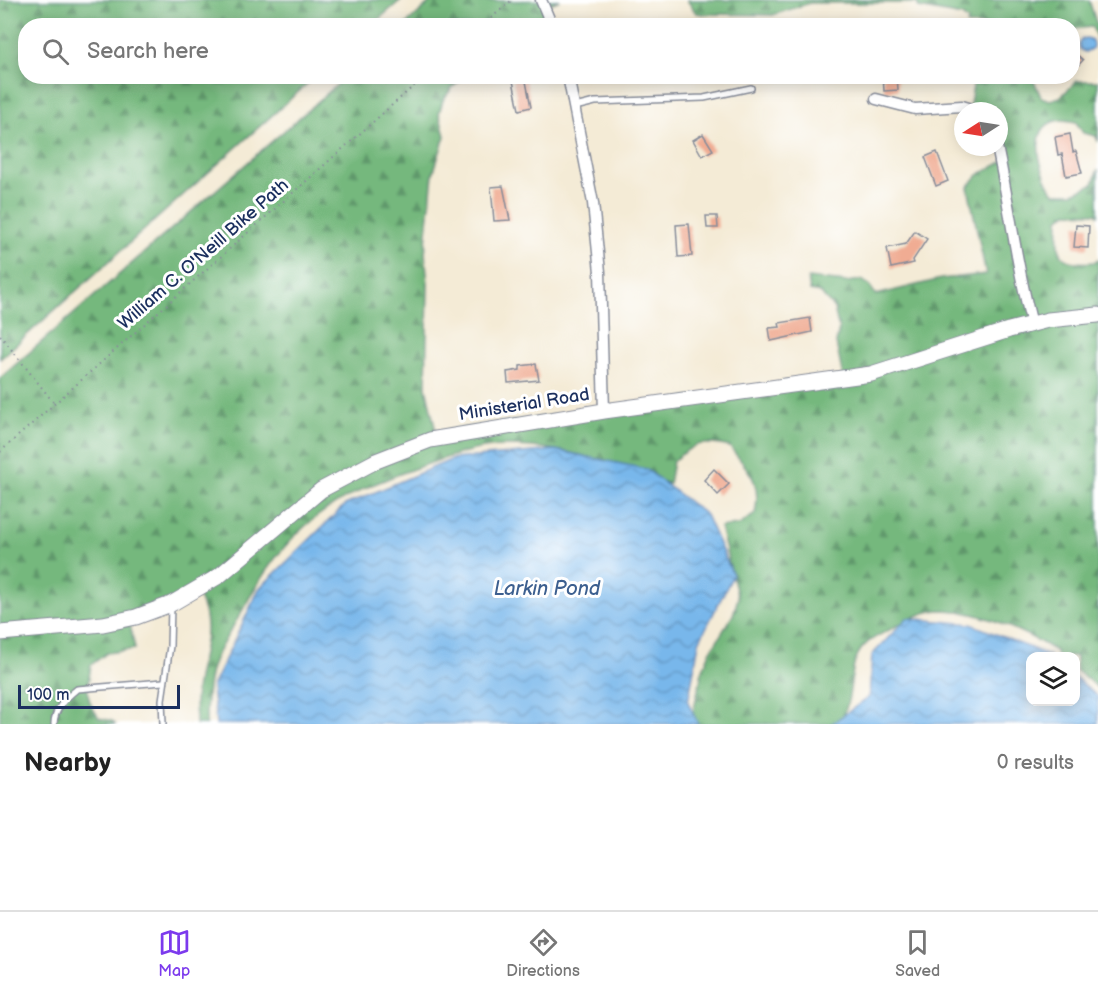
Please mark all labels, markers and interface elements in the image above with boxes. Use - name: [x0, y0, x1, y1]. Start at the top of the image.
- search box: [18, 18, 1080, 84]
- icon: search: [39, 35, 72, 68]
- text: Search here: [87, 38, 209, 65]
- north arrow: [954, 102, 1008, 156]
- street label: William C. O'Neill Bike Path: [114, 175, 293, 334]
- street label: Ministerial Road: [457, 384, 591, 425]
- water label: Larkin Pond: [494, 577, 601, 601]
- map controls: [1026, 652, 1080, 706]
- button: layers: [1026, 652, 1080, 706]
- scale bar: [18, 682, 180, 710]
- text: 100 m: [27, 686, 70, 705]
- text: Nearby: [24, 748, 111, 779]
- text: 0 results: [997, 751, 1074, 775]
- tab: Map: [158, 926, 191, 981]
- tab: Directions: [506, 926, 580, 981]
- tab: Saved: [895, 926, 940, 981]

